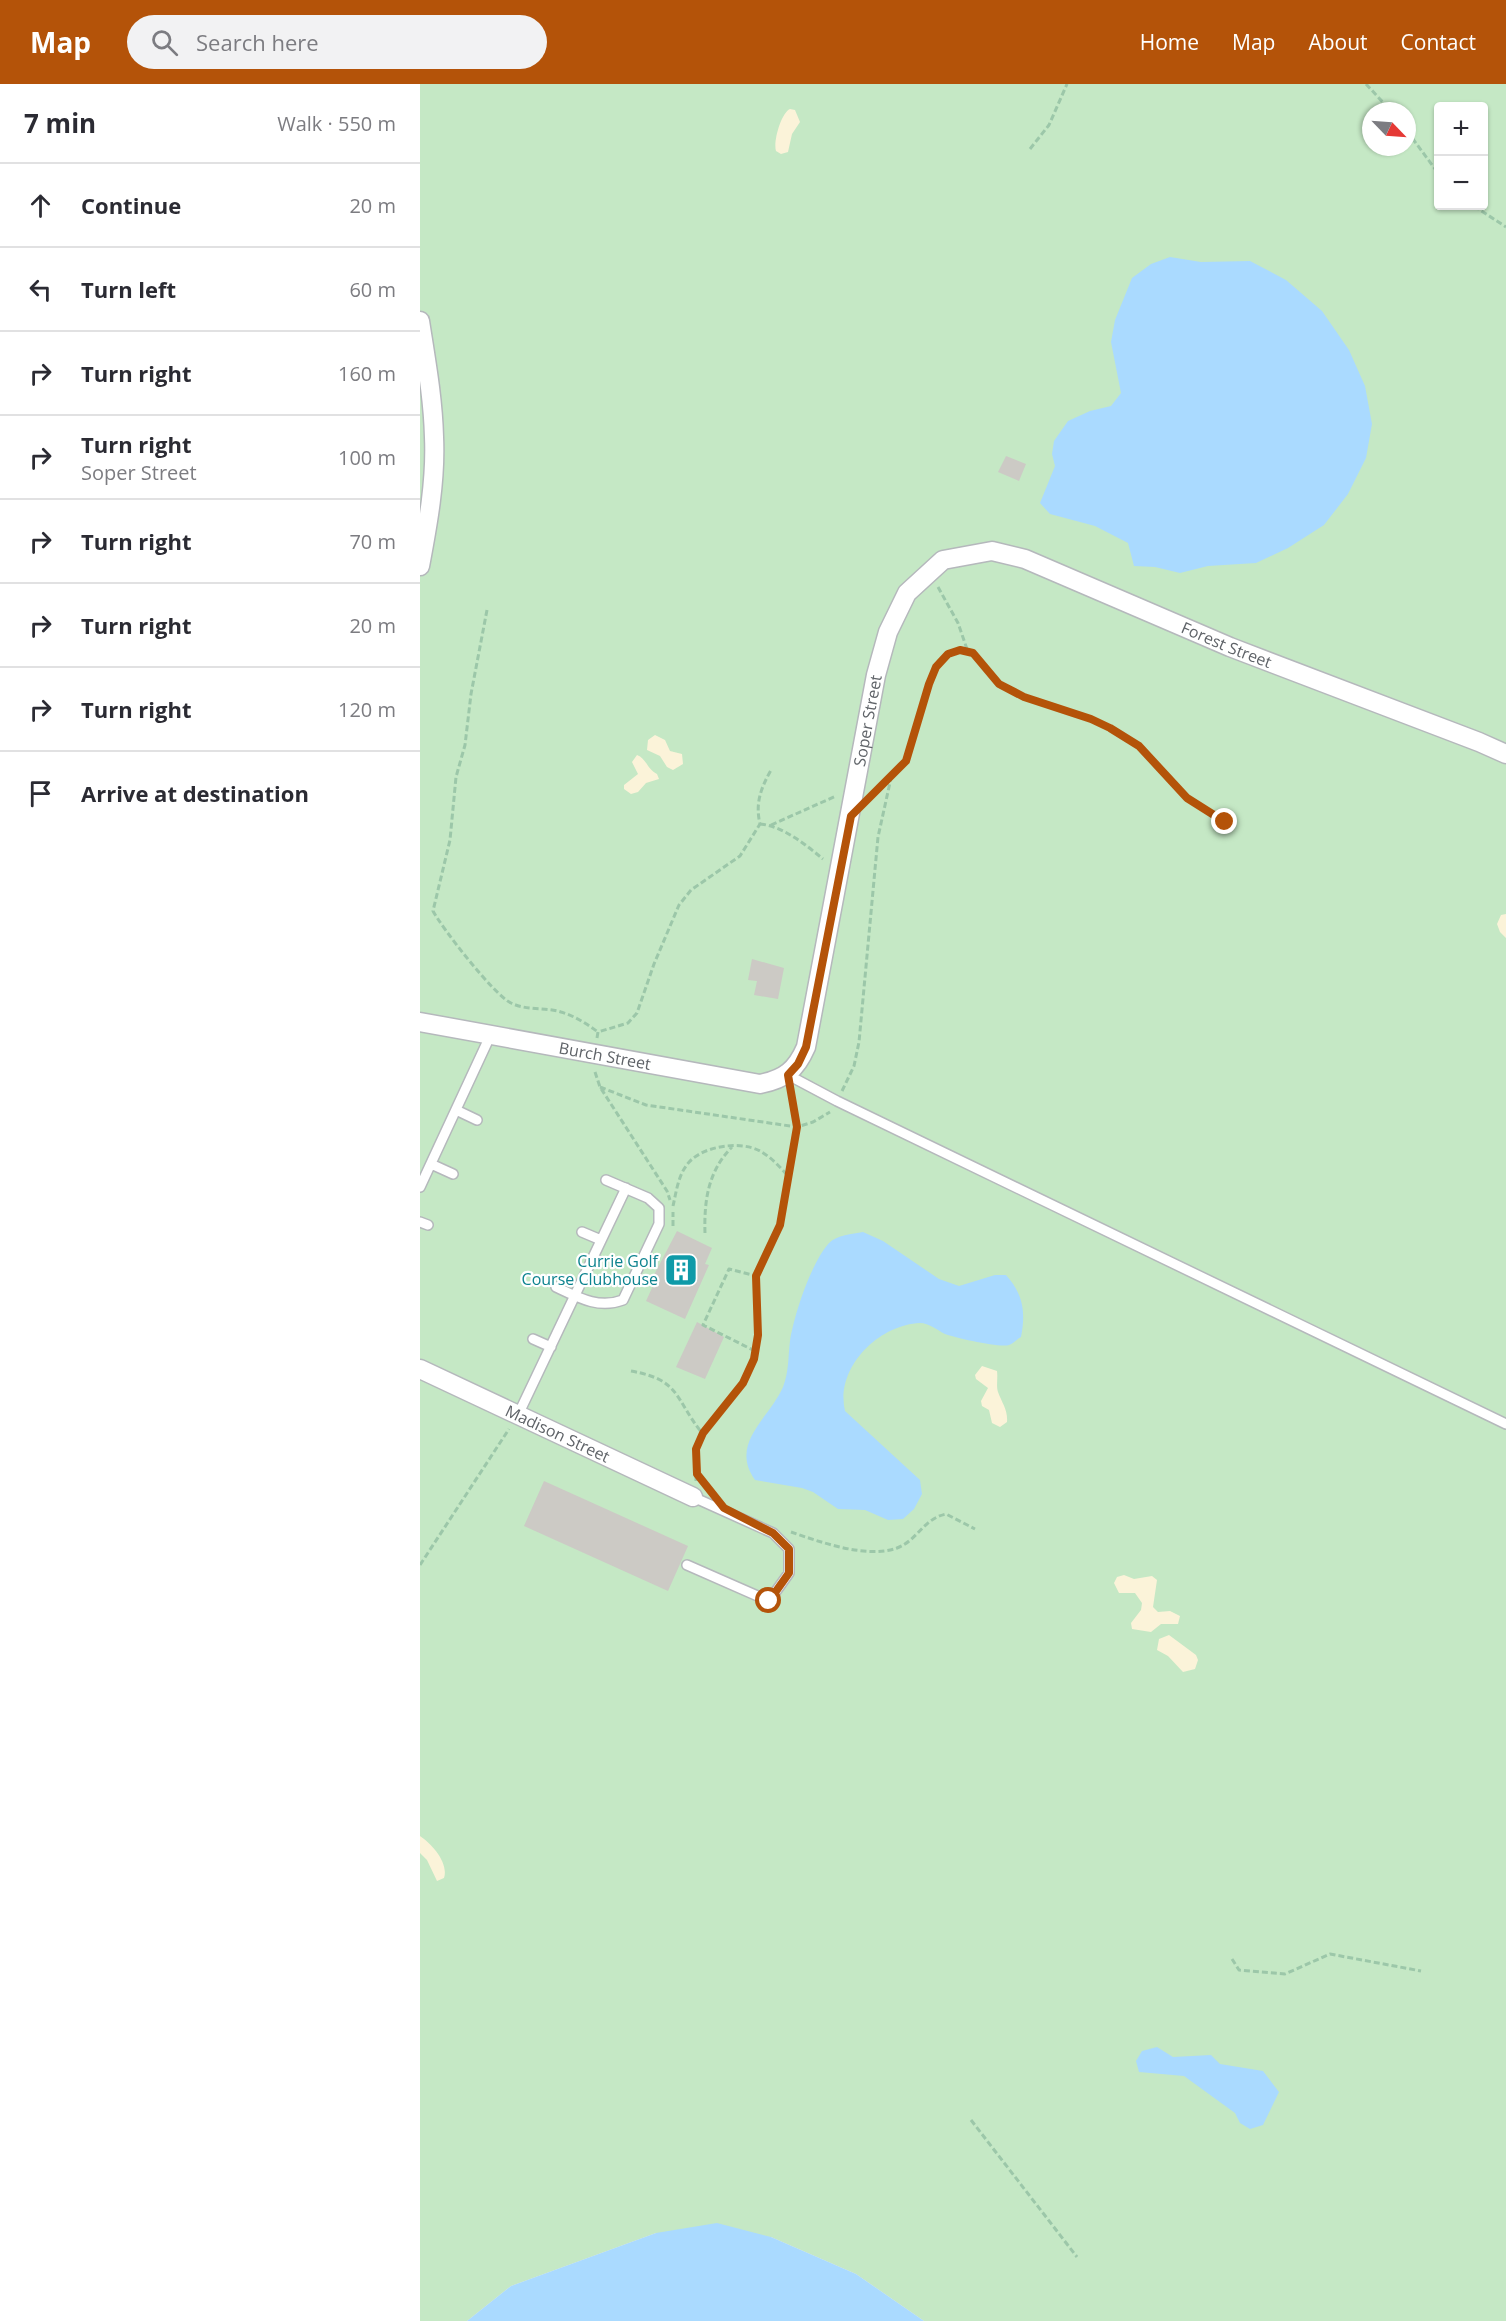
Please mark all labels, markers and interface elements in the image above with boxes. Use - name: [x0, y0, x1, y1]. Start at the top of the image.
- search box: [127, 15, 547, 69]
- text: Map: [30, 23, 91, 61]
- icon: search: [148, 26, 181, 59]
- text: Search here: [196, 27, 319, 57]
- text: Home: [1140, 28, 1199, 56]
- text: Map: [1232, 28, 1275, 56]
- text: About: [1308, 28, 1368, 56]
- text: Contact: [1401, 28, 1476, 56]
- north arrow: [1362, 102, 1416, 156]
- map controls: [1434, 102, 1488, 210]
- button: +: [1434, 102, 1488, 156]
- text: 7 min: [24, 105, 96, 141]
- text: Walk · 550 m: [277, 110, 396, 137]
- button: −: [1434, 156, 1488, 210]
- icon: ahead: [24, 189, 57, 222]
- text: Continue: [81, 190, 181, 220]
- text: 20 m: [349, 192, 396, 219]
- icon: left: [24, 273, 57, 306]
- text: Turn left: [81, 274, 176, 304]
- text: 60 m: [349, 276, 396, 303]
- icon: right: [24, 357, 57, 390]
- text: Turn right: [81, 358, 192, 388]
- text: 160 m: [338, 360, 396, 387]
- text: Turn right: [81, 429, 192, 459]
- icon: right: [24, 441, 57, 474]
- text: 100 m: [338, 444, 396, 471]
- text: Soper Street: [81, 459, 197, 486]
- icon: right: [24, 525, 57, 558]
- text: Turn right: [81, 526, 192, 556]
- text: 70 m: [349, 528, 396, 555]
- icon: right: [24, 609, 57, 642]
- text: Turn right: [81, 610, 192, 640]
- text: 20 m: [349, 612, 396, 639]
- street label: Forest Street: [1178, 616, 1275, 673]
- street label: Soper Street: [848, 673, 887, 768]
- icon: right: [24, 693, 57, 726]
- text: Turn right: [81, 694, 192, 724]
- text: 120 m: [338, 696, 396, 723]
- icon: arrive: [24, 777, 57, 810]
- text: Arrive at destination: [81, 778, 309, 808]
- route end: [1211, 808, 1237, 834]
- street label: Burch Street: [557, 1037, 653, 1075]
- place label: Currie Golf Course Clubhouse: [522, 1250, 660, 1290]
- building icon: Currie Golf Course Clubhouse: [663, 1252, 699, 1288]
- street label: Madison Street: [502, 1400, 614, 1468]
- route start: [755, 1587, 781, 1613]

